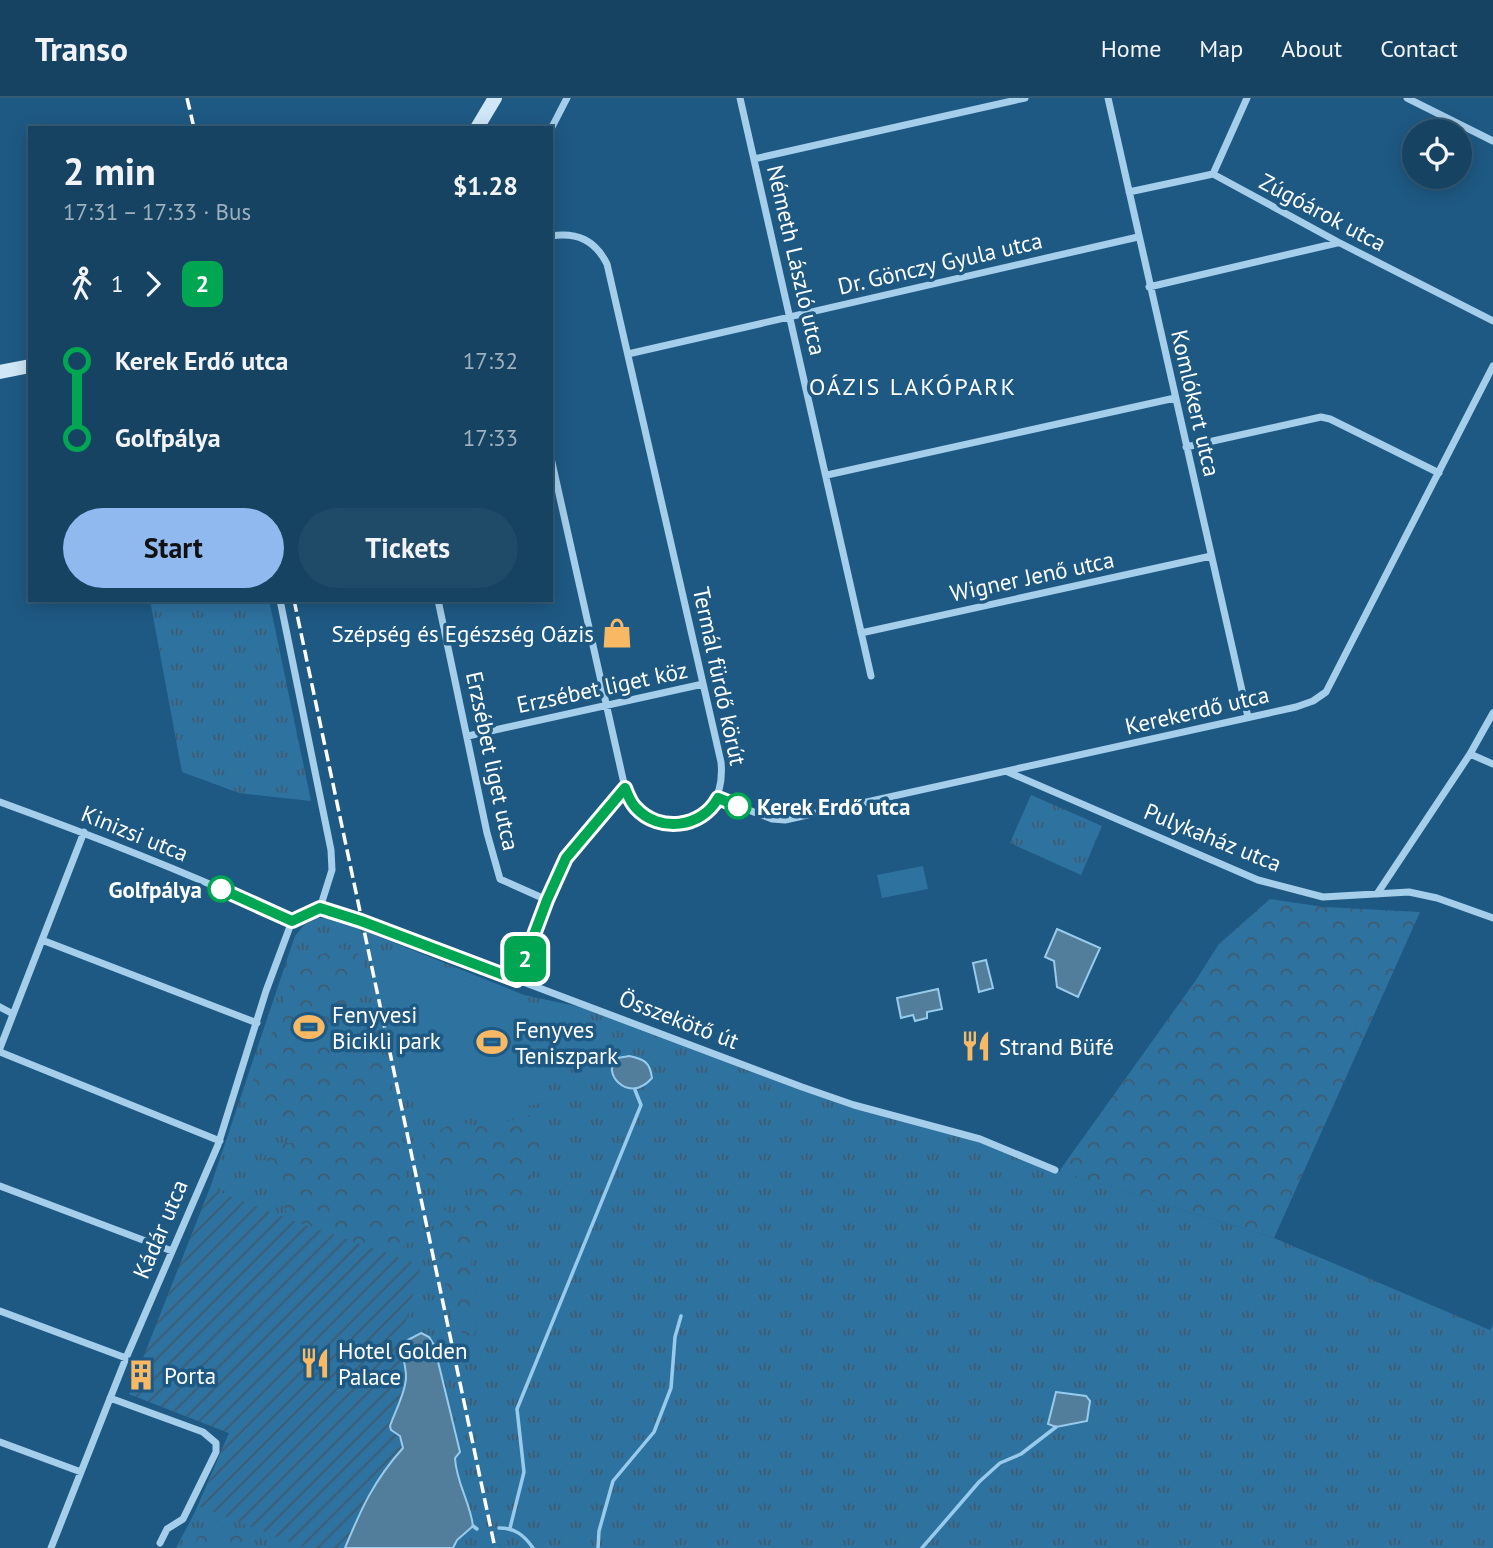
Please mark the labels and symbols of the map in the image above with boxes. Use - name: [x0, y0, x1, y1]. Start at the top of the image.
- street label: Németh László utca: [761, 162, 833, 358]
- street label: Zúgóárok utca: [1255, 166, 1391, 258]
- street label: Dr. Gönczy Gyula utca: [835, 225, 1045, 301]
- street label: Komlókert utca: [1165, 327, 1227, 479]
- district label: OÁZIS LAKÓPARK: [809, 371, 1017, 402]
- street label: Wigner Jenő utca: [947, 544, 1117, 608]
- street label: Termál fürdő körút: [687, 584, 753, 768]
- shop icon: Szépség és Egészség Oázis: [600, 616, 634, 650]
- place label: Szépség és Egészség Oázis: [331, 619, 594, 648]
- street label: Erzsébet liget köz: [514, 655, 690, 719]
- street label: Erzsébet liget utca: [460, 669, 526, 853]
- street label: Kerekerdő utca: [1122, 679, 1272, 741]
- place label: Kerek Erdő utca: [757, 792, 910, 821]
- marker: Kerek Erdő utca: [725, 793, 751, 819]
- street label: Pulykaház utca: [1140, 796, 1286, 878]
- street label: Kinizsi utca: [77, 798, 193, 868]
- place label: Golfpálya: [109, 875, 202, 904]
- marker: Golfpálya: [208, 876, 234, 902]
- line badge: 2: [502, 936, 548, 982]
- street label: Összekötő út: [615, 983, 743, 1055]
- place label: Fenyvesi Bicikli park: [332, 1000, 441, 1055]
- sports icon: Fenyvesi Bicikli park: [292, 1010, 326, 1044]
- place label: Fenyves Teniszpark: [515, 1015, 618, 1070]
- sports icon: Fenyves Teniszpark: [475, 1025, 509, 1059]
- restaurant icon: Strand Büfé: [959, 1029, 993, 1063]
- place label: Strand Büfé: [999, 1032, 1114, 1061]
- street label: Kádár utca: [126, 1175, 194, 1283]
- place label: Hotel Golden Palace: [338, 1336, 468, 1391]
- restaurant icon: Hotel Golden Palace: [298, 1346, 332, 1380]
- building icon: Porta: [124, 1358, 158, 1392]
- place label: Porta: [164, 1361, 216, 1390]

